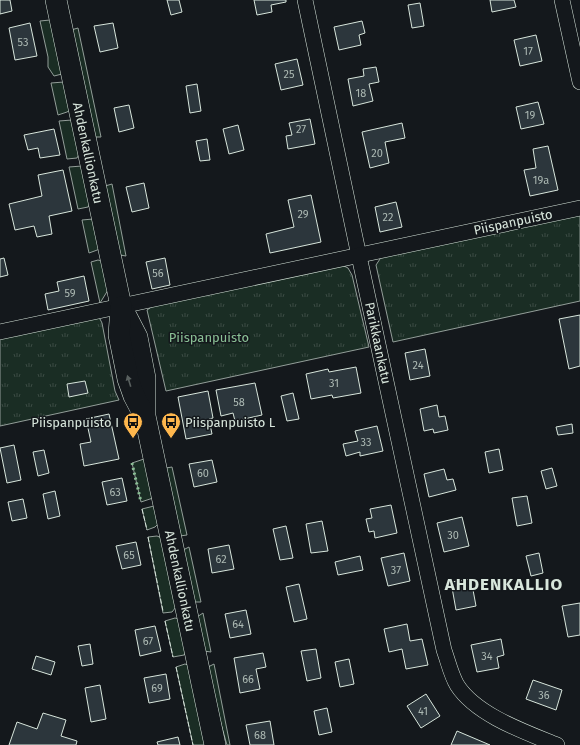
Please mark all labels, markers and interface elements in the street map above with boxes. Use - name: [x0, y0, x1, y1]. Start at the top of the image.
- house number: 53: [18, 36, 28, 49]
- house number: 17: [523, 45, 533, 58]
- house number: 25: [284, 68, 295, 81]
- house number: 18: [356, 87, 366, 100]
- street label: Ahdenkallionkatu: [70, 101, 106, 205]
- house number: 19: [525, 109, 535, 122]
- house number: 27: [296, 123, 306, 136]
- house number: 20: [371, 147, 383, 160]
- house number: 19a: [533, 174, 549, 187]
- street label: Piispanpuisto: [472, 206, 554, 238]
- house number: 29: [297, 208, 309, 221]
- house number: 22: [383, 211, 393, 224]
- house number: 56: [152, 267, 164, 280]
- house number: 59: [64, 287, 76, 300]
- street label: Parikkaankatu: [362, 301, 394, 385]
- park label: Piispanpuisto: [169, 330, 249, 345]
- house number: 24: [413, 359, 424, 372]
- one-way arrow: [126, 375, 132, 387]
- house number: 31: [329, 377, 339, 390]
- house number: 58: [233, 396, 245, 409]
- bus stop icon: Piispanpuisto I: [122, 411, 144, 439]
- bus stop icon: Piispanpuisto L: [160, 411, 182, 439]
- place label: Piispanpuisto I: [31, 415, 119, 430]
- place label: Piispanpuisto L: [185, 415, 276, 430]
- house number: 33: [361, 436, 371, 449]
- house number: 60: [197, 467, 209, 480]
- house number: 63: [109, 486, 121, 499]
- street label: Ahdenkallionkatu: [162, 529, 198, 633]
- house number: 30: [447, 529, 459, 542]
- house number: 65: [123, 549, 135, 562]
- house number: 62: [215, 553, 227, 566]
- house number: 37: [391, 564, 401, 577]
- district label: AHDENKALLIO: [444, 574, 563, 595]
- house number: 64: [232, 618, 244, 631]
- house number: 67: [143, 635, 153, 648]
- house number: 34: [481, 650, 493, 663]
- house number: 66: [242, 673, 254, 686]
- house number: 69: [151, 682, 163, 695]
- house number: 36: [538, 689, 550, 702]
- house number: 41: [418, 705, 428, 718]
- house number: 68: [254, 729, 266, 742]

